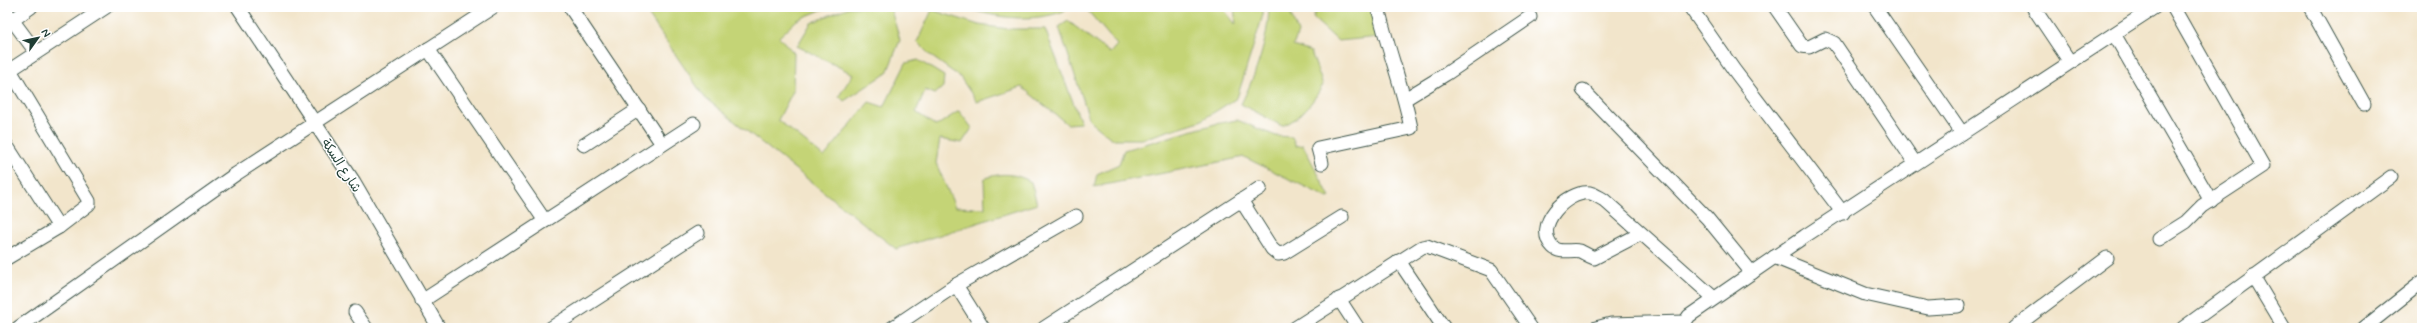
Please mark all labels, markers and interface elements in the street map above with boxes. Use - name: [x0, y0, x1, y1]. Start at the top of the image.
- north arrow: [18, 18, 58, 58]
- text: N: [38, 26, 53, 40]
- street label: شارع السكة: [317, 136, 364, 196]

